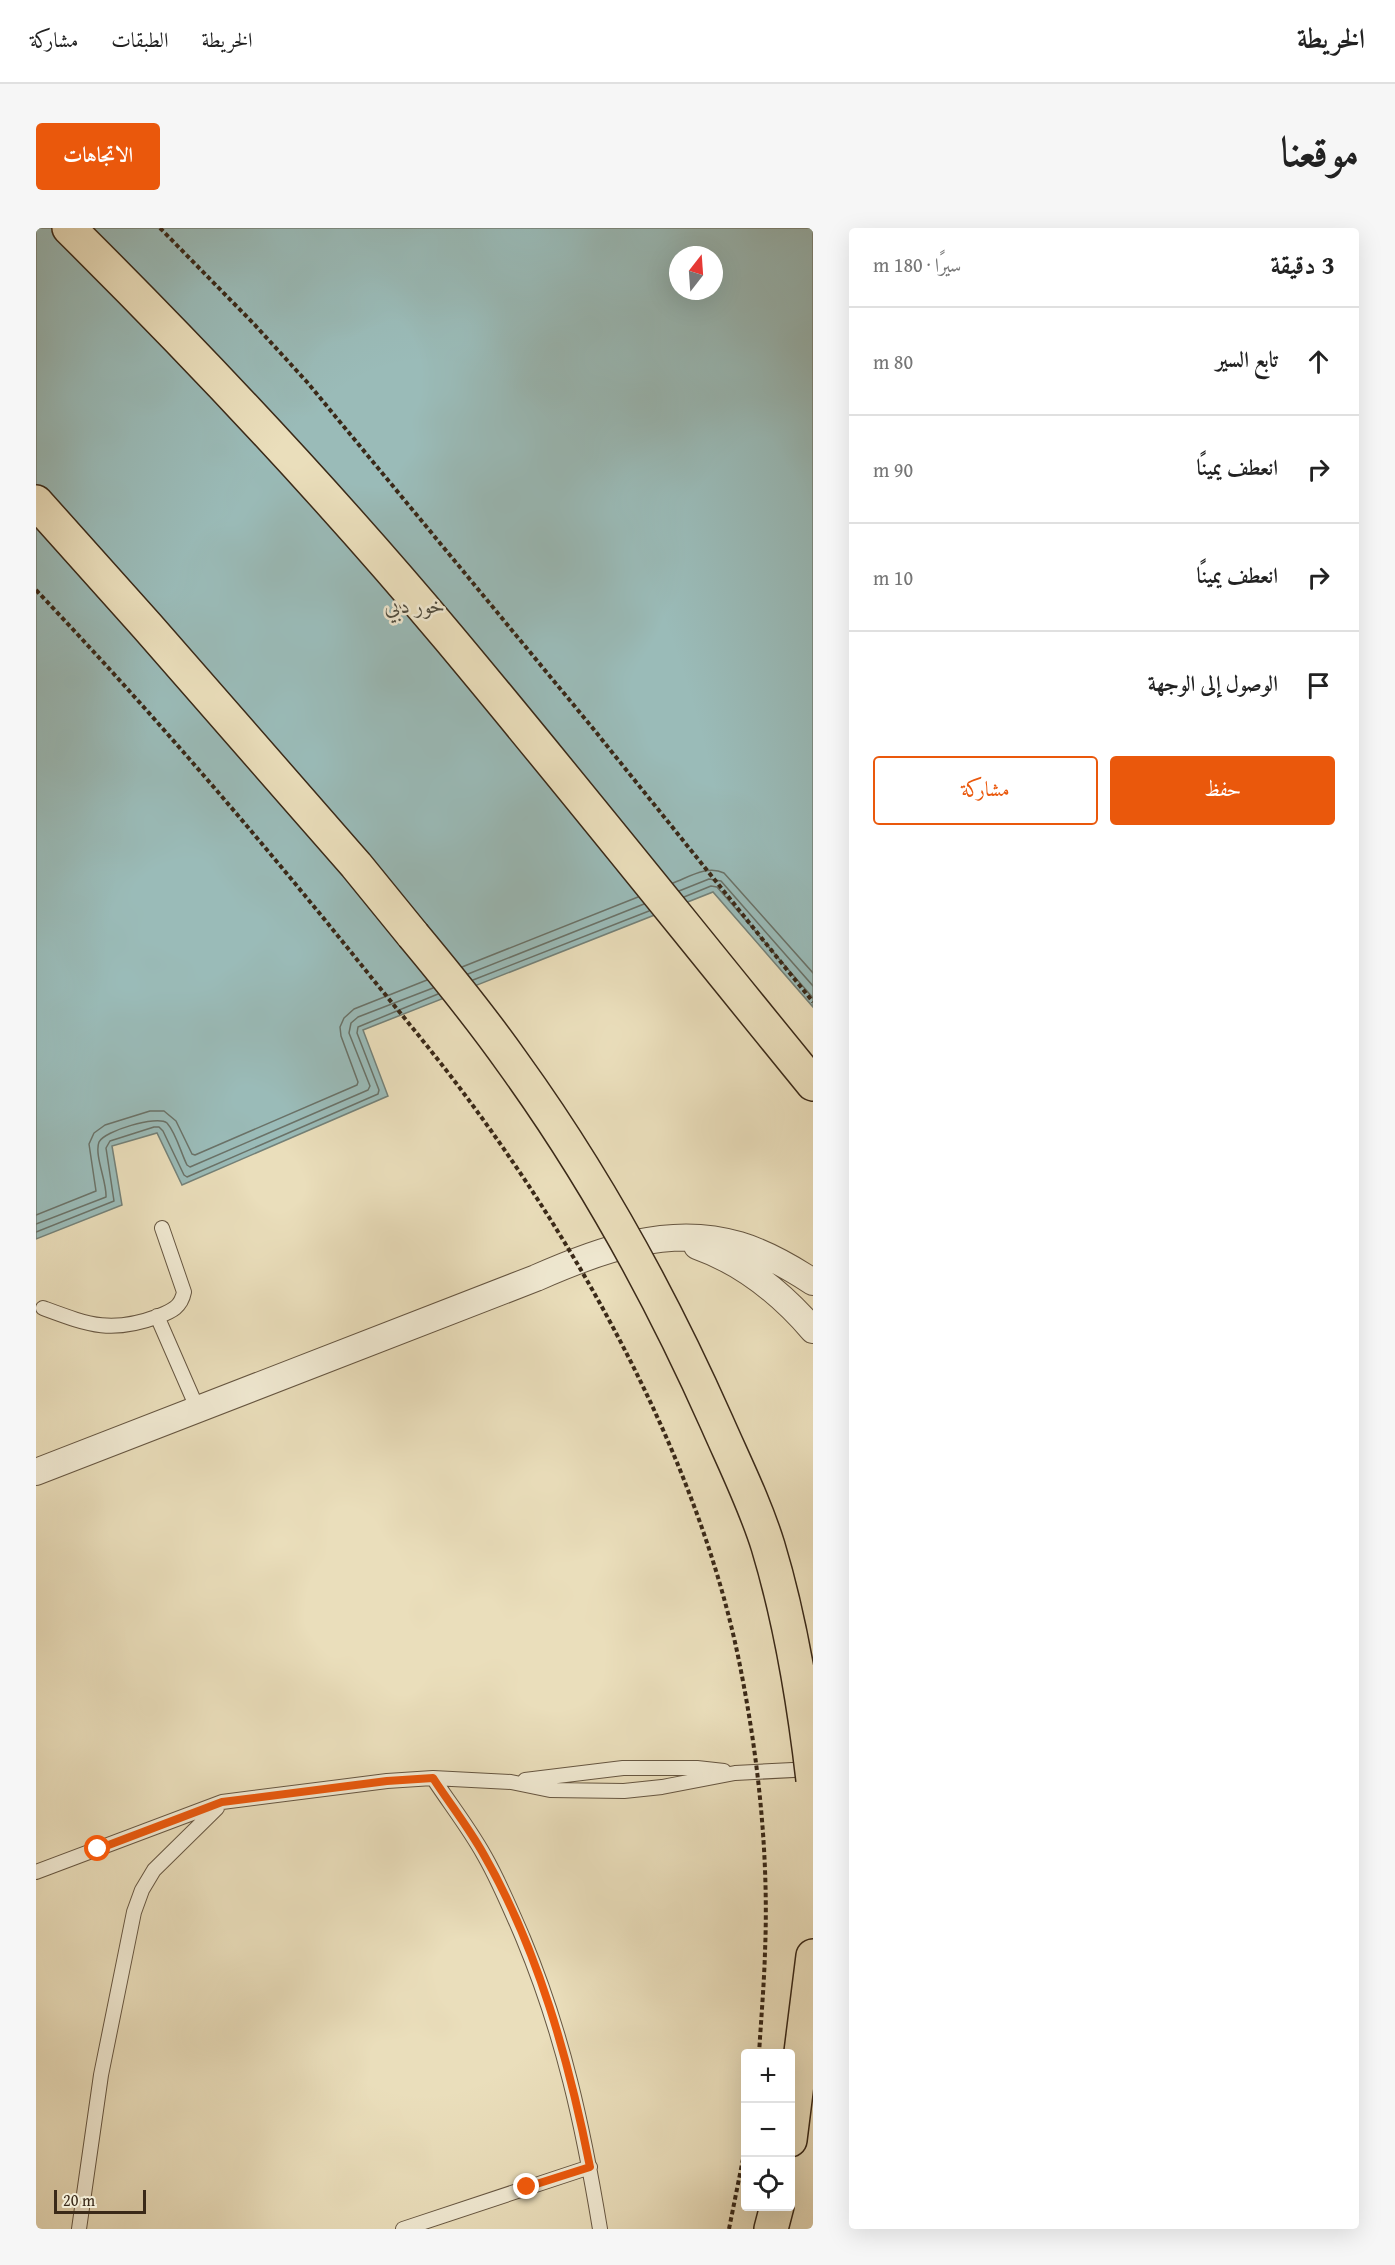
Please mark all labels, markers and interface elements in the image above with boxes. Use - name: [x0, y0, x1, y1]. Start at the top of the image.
- text: الخريطة: [1297, 17, 1365, 58]
- text: مشاركة: [30, 24, 78, 55]
- text: الطبقات: [111, 24, 168, 55]
- text: الخريطة: [201, 24, 253, 55]
- text: موقعنا: [1281, 120, 1359, 181]
- button: الاتجاهات: [36, 123, 160, 190]
- text: 3 دقيقة: [1270, 245, 1335, 284]
- north arrow: [669, 246, 723, 300]
- text: سيرًا · 180 m: [873, 250, 961, 279]
- text: تابع السير: [1216, 343, 1278, 375]
- icon: ahead: [1302, 345, 1335, 378]
- text: 80 m: [873, 347, 913, 376]
- text: انعطف يمينًا: [1197, 451, 1278, 483]
- icon: right: [1302, 453, 1335, 486]
- text: 90 m: [873, 455, 913, 484]
- text: انعطف يمينًا: [1197, 559, 1278, 591]
- icon: right: [1302, 561, 1335, 594]
- text: 10 m: [873, 563, 913, 592]
- water label: خور دبي: [384, 589, 446, 624]
- text: الوصول إلى الوجهة: [1148, 667, 1278, 699]
- icon: arrive: [1302, 669, 1335, 702]
- button: مشاركة: [873, 756, 1098, 825]
- button: حفظ: [1110, 756, 1335, 825]
- route start: [84, 1835, 110, 1861]
- map controls: [741, 2049, 795, 2211]
- button: +: [741, 2049, 795, 2103]
- button: −: [741, 2103, 795, 2157]
- button: locate: [741, 2157, 795, 2211]
- route end: [513, 2173, 539, 2199]
- scale bar: [54, 2187, 146, 2214]
- text: 20 m: [63, 2188, 95, 2212]

